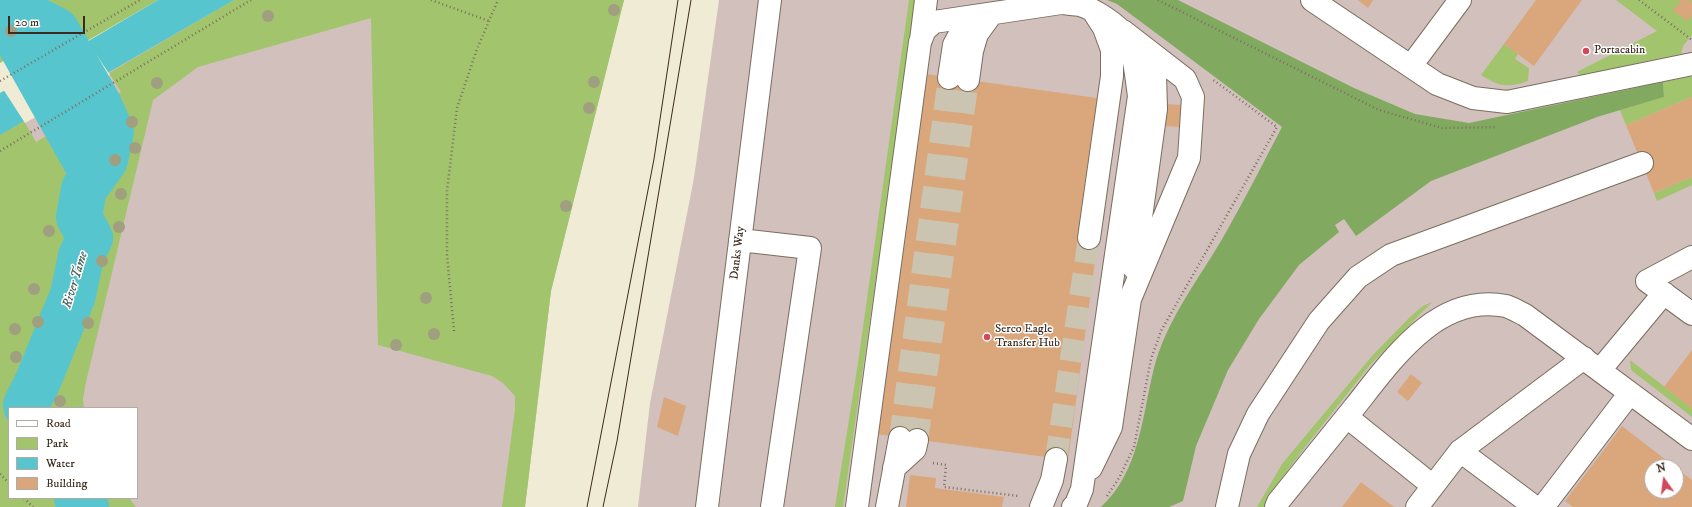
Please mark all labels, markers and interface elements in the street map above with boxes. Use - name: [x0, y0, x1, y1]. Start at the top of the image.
- scale bar: [10, 8, 87, 34]
- text: 20 m: [15, 15, 39, 30]
- place label: Portacabin: [1594, 44, 1645, 58]
- marker: Portacabin: [1581, 46, 1591, 56]
- street label: Danks Way: [728, 225, 748, 281]
- water label: River Tame: [60, 250, 92, 310]
- place label: Serco Eagle Transfer Hub: [995, 323, 1060, 351]
- marker: Serco Eagle Transfer Hub: [982, 332, 992, 342]
- legend: [8, 407, 138, 499]
- text: Road: [46, 416, 71, 431]
- text: Park: [46, 436, 68, 451]
- text: Water: [46, 456, 75, 471]
- north arrow: [1644, 459, 1684, 499]
- text: N: [1655, 460, 1667, 476]
- text: Building: [46, 476, 87, 491]

